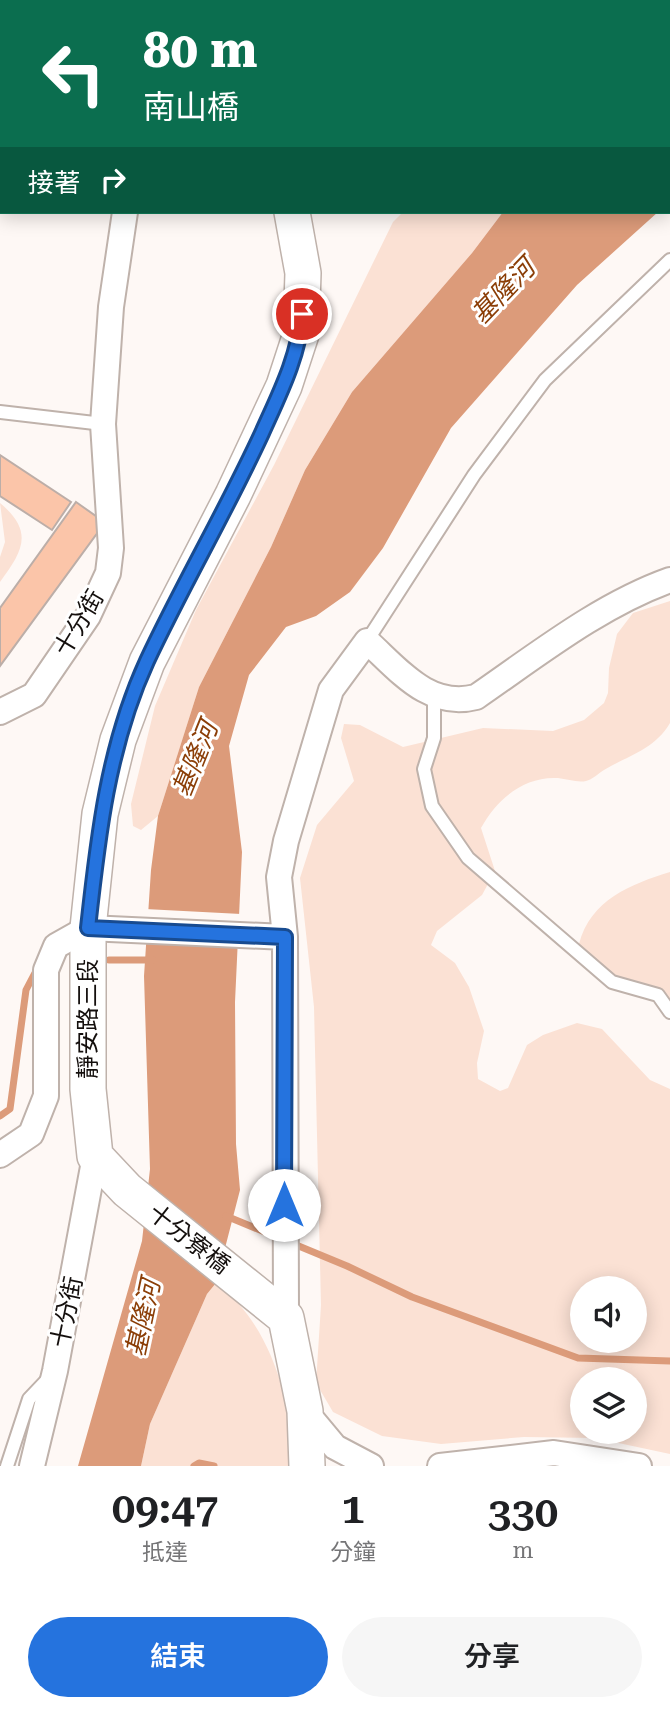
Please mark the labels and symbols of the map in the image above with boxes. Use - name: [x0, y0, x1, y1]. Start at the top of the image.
- water label: 基隆河: [465, 249, 544, 329]
- pin: [272, 284, 332, 344]
- street label: 十分街: [48, 585, 110, 661]
- water label: 基隆河: [166, 713, 225, 801]
- street label: 靜安路三段: [74, 959, 102, 1079]
- position arrow: [247, 1168, 321, 1242]
- street label: 十分寮橋: [143, 1198, 235, 1280]
- water label: 基隆河: [120, 1272, 167, 1359]
- street label: 十分街: [46, 1274, 88, 1350]

